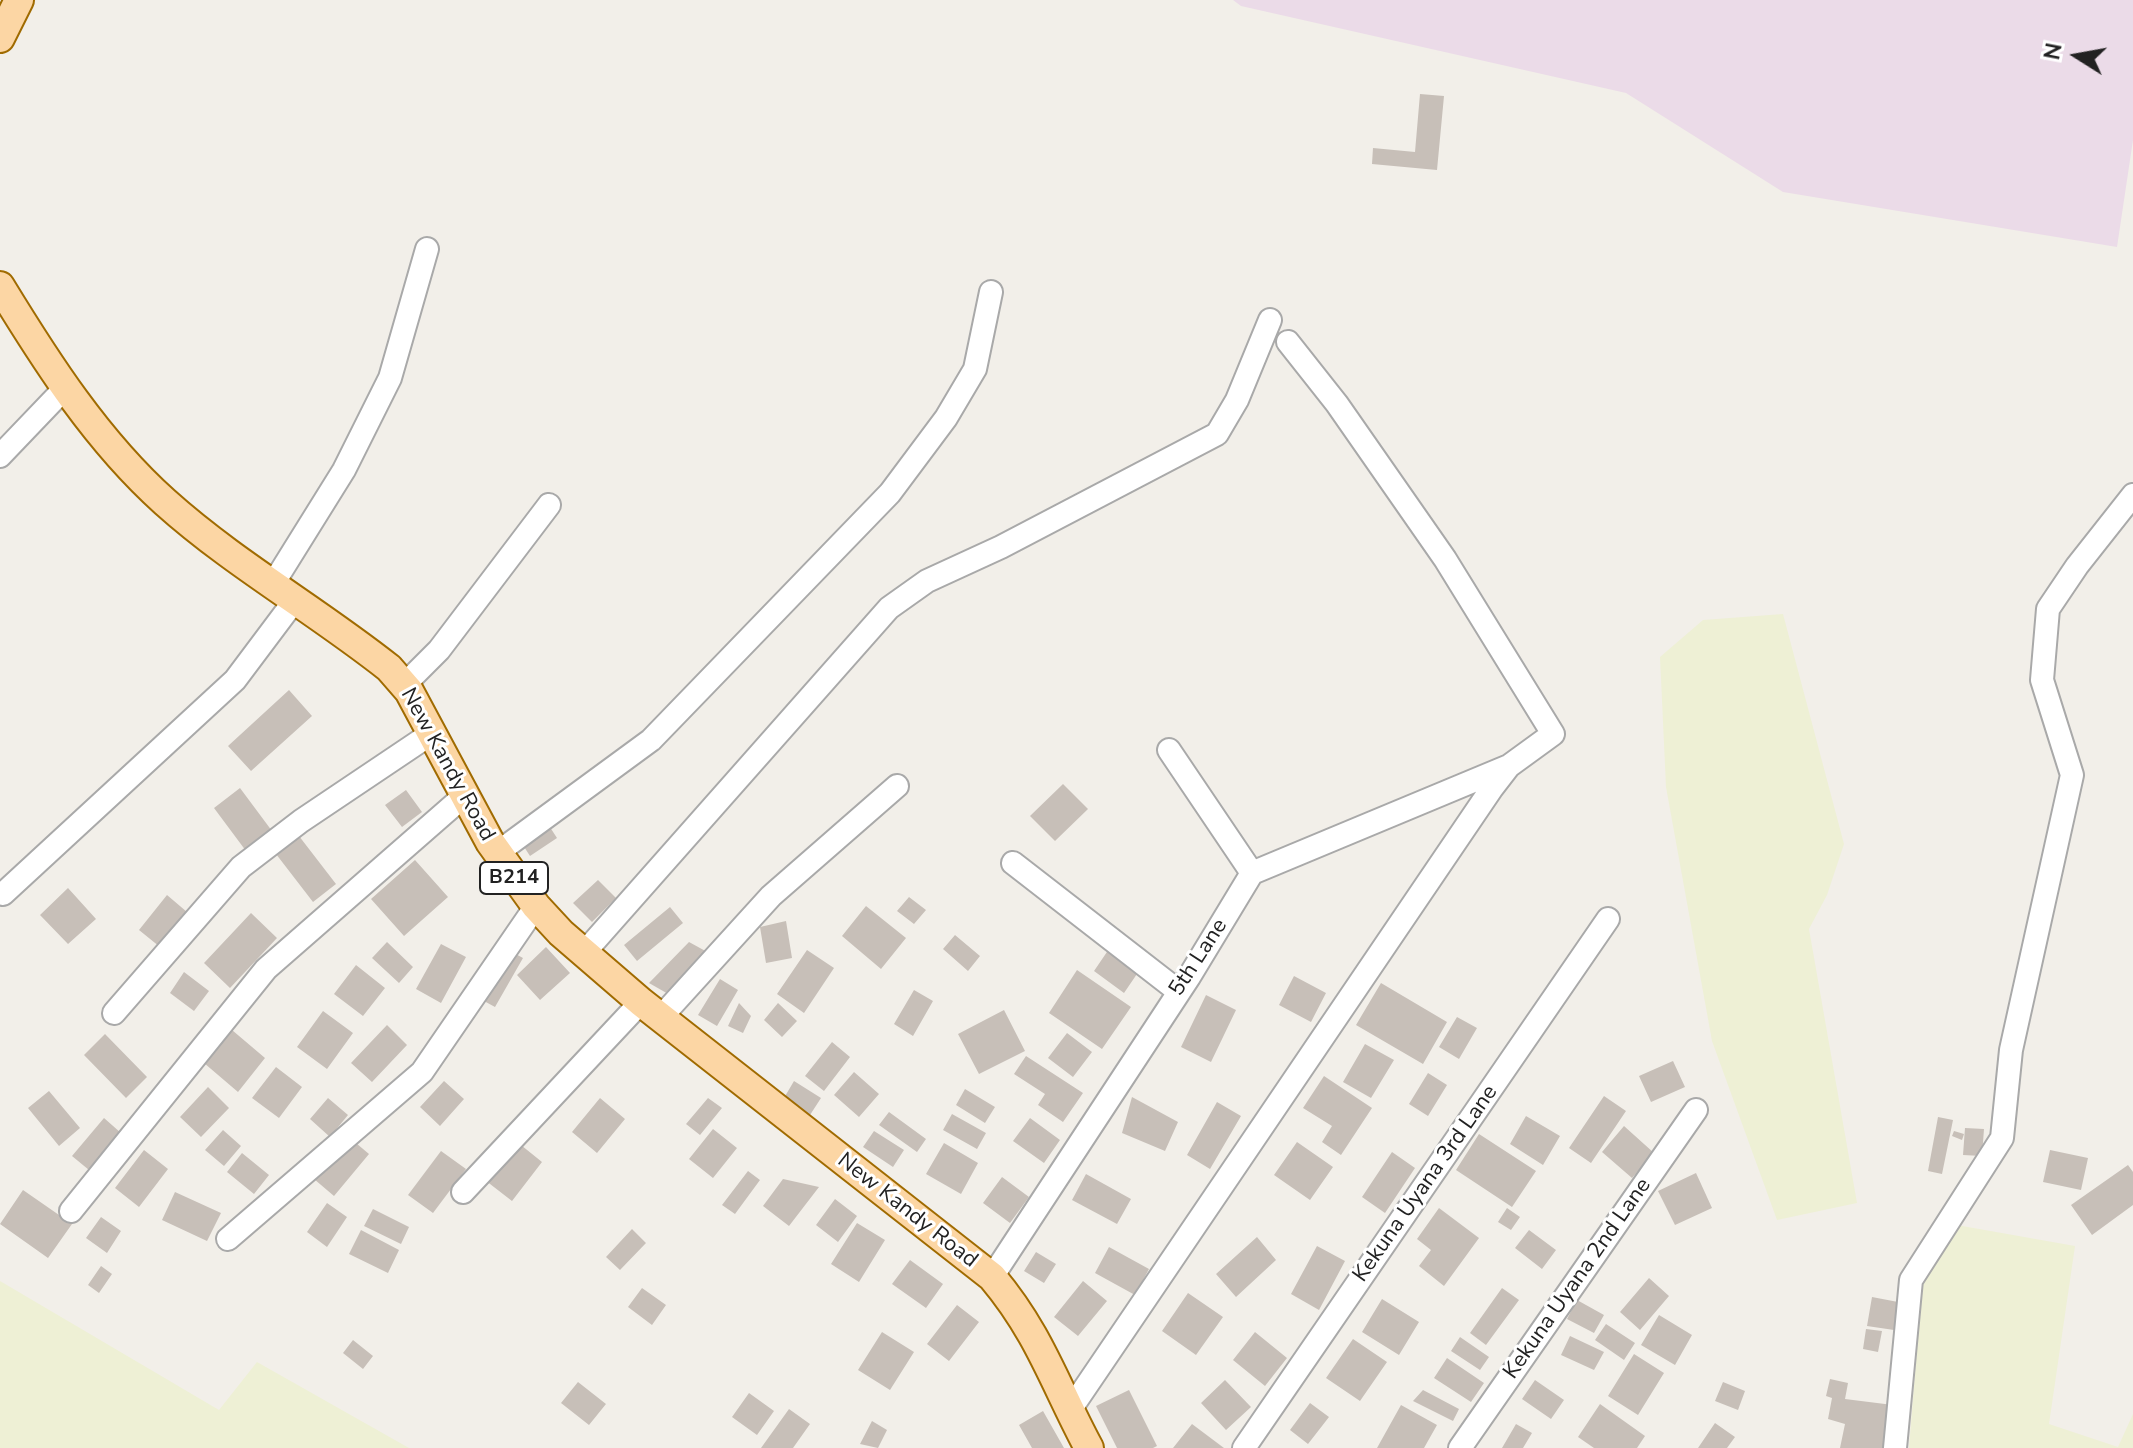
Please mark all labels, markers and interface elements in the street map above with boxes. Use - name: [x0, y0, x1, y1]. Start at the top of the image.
- north arrow: [2037, 16, 2117, 96]
- text: N: [2037, 40, 2070, 62]
- street label: New Kandy Road: [394, 684, 500, 846]
- road number: B214: [480, 862, 548, 894]
- street label: 5th Lane: [1164, 914, 1234, 1002]
- street label: Kekuna Uyana 3rd Lane: [1348, 1081, 1504, 1287]
- street label: New Kandy Road: [832, 1148, 982, 1274]
- street label: Kekuna Uyana 2nd Lane: [1499, 1174, 1657, 1384]

